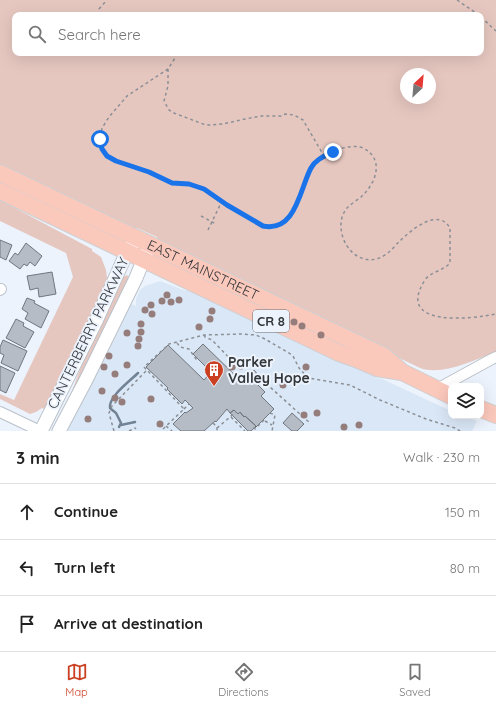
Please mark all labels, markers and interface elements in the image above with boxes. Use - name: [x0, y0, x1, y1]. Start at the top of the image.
- search box: [12, 12, 484, 56]
- icon: search: [26, 23, 48, 45]
- text: Search here: [58, 25, 141, 44]
- north arrow: [400, 68, 436, 104]
- route start: [91, 130, 109, 148]
- route end: [324, 143, 342, 161]
- street label: EAST MAINSTREET: [144, 236, 262, 304]
- street label: CANTERBERRY PARKWAY: [43, 254, 133, 412]
- road number: CR 8: [253, 310, 289, 332]
- place label: Parker Valley Hope: [228, 353, 310, 387]
- building icon: Parker Valley Hope: [203, 359, 225, 387]
- map controls: [448, 383, 484, 419]
- button: layers: [448, 383, 484, 419]
- text: 3 min: [16, 447, 60, 468]
- text: Walk · 230 m: [403, 449, 480, 465]
- icon: ahead: [16, 501, 38, 523]
- text: Continue: [54, 502, 118, 521]
- text: 150 m: [445, 504, 480, 520]
- icon: left: [16, 557, 38, 579]
- text: Turn left: [54, 558, 116, 577]
- text: 80 m: [450, 560, 480, 576]
- icon: arrive: [16, 613, 38, 635]
- text: Arrive at destination: [54, 614, 203, 633]
- tab: Map: [65, 661, 88, 699]
- tab: Directions: [218, 661, 269, 699]
- tab: Saved: [399, 661, 431, 699]

